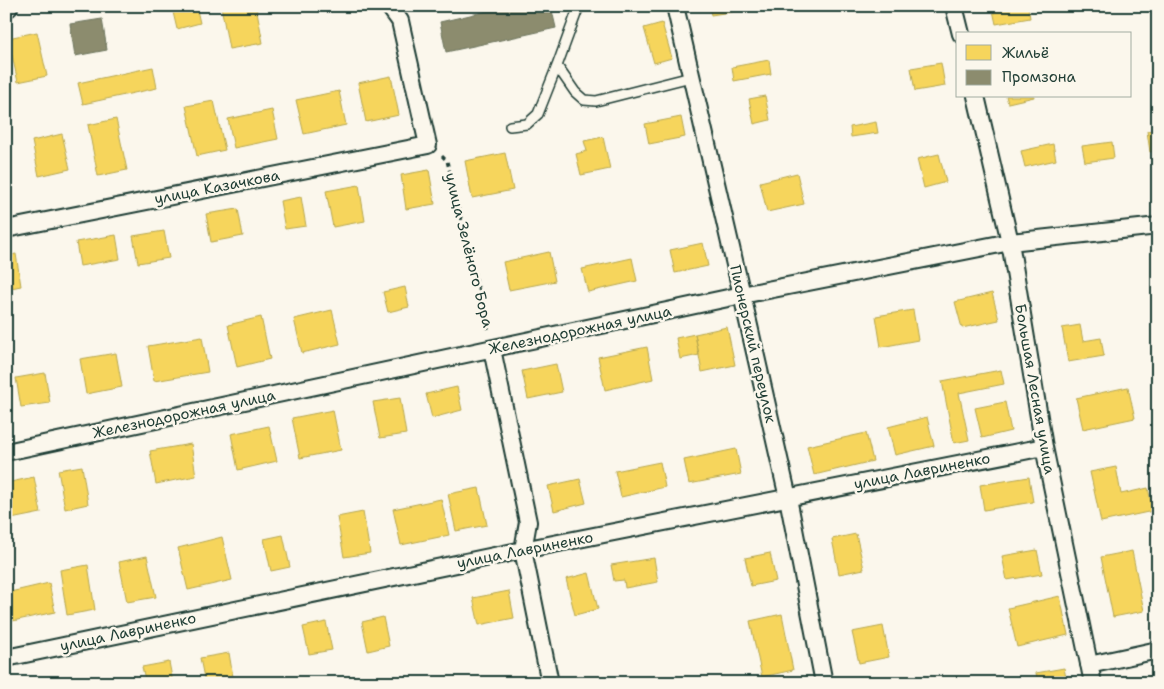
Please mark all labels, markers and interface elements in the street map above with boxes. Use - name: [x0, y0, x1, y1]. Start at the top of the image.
- legend: [956, 32, 1132, 98]
- text: Жильё: [1002, 43, 1049, 63]
- text: Промзона: [1002, 67, 1077, 87]
- street label: улица Казачкова: [153, 165, 282, 209]
- street label: улица Зелёного Бора: [440, 170, 498, 330]
- street label: Пионерский переулок: [725, 263, 781, 425]
- street label: Железнодорожная улица: [487, 301, 674, 359]
- street label: Большая Лесная улица: [1010, 302, 1060, 476]
- street label: Железнодорожная улица: [91, 385, 278, 443]
- street label: улица Лавриненко: [852, 448, 992, 494]
- street label: улица Лавриненко: [455, 527, 595, 573]
- street label: улица Лавриненко: [58, 608, 198, 656]

